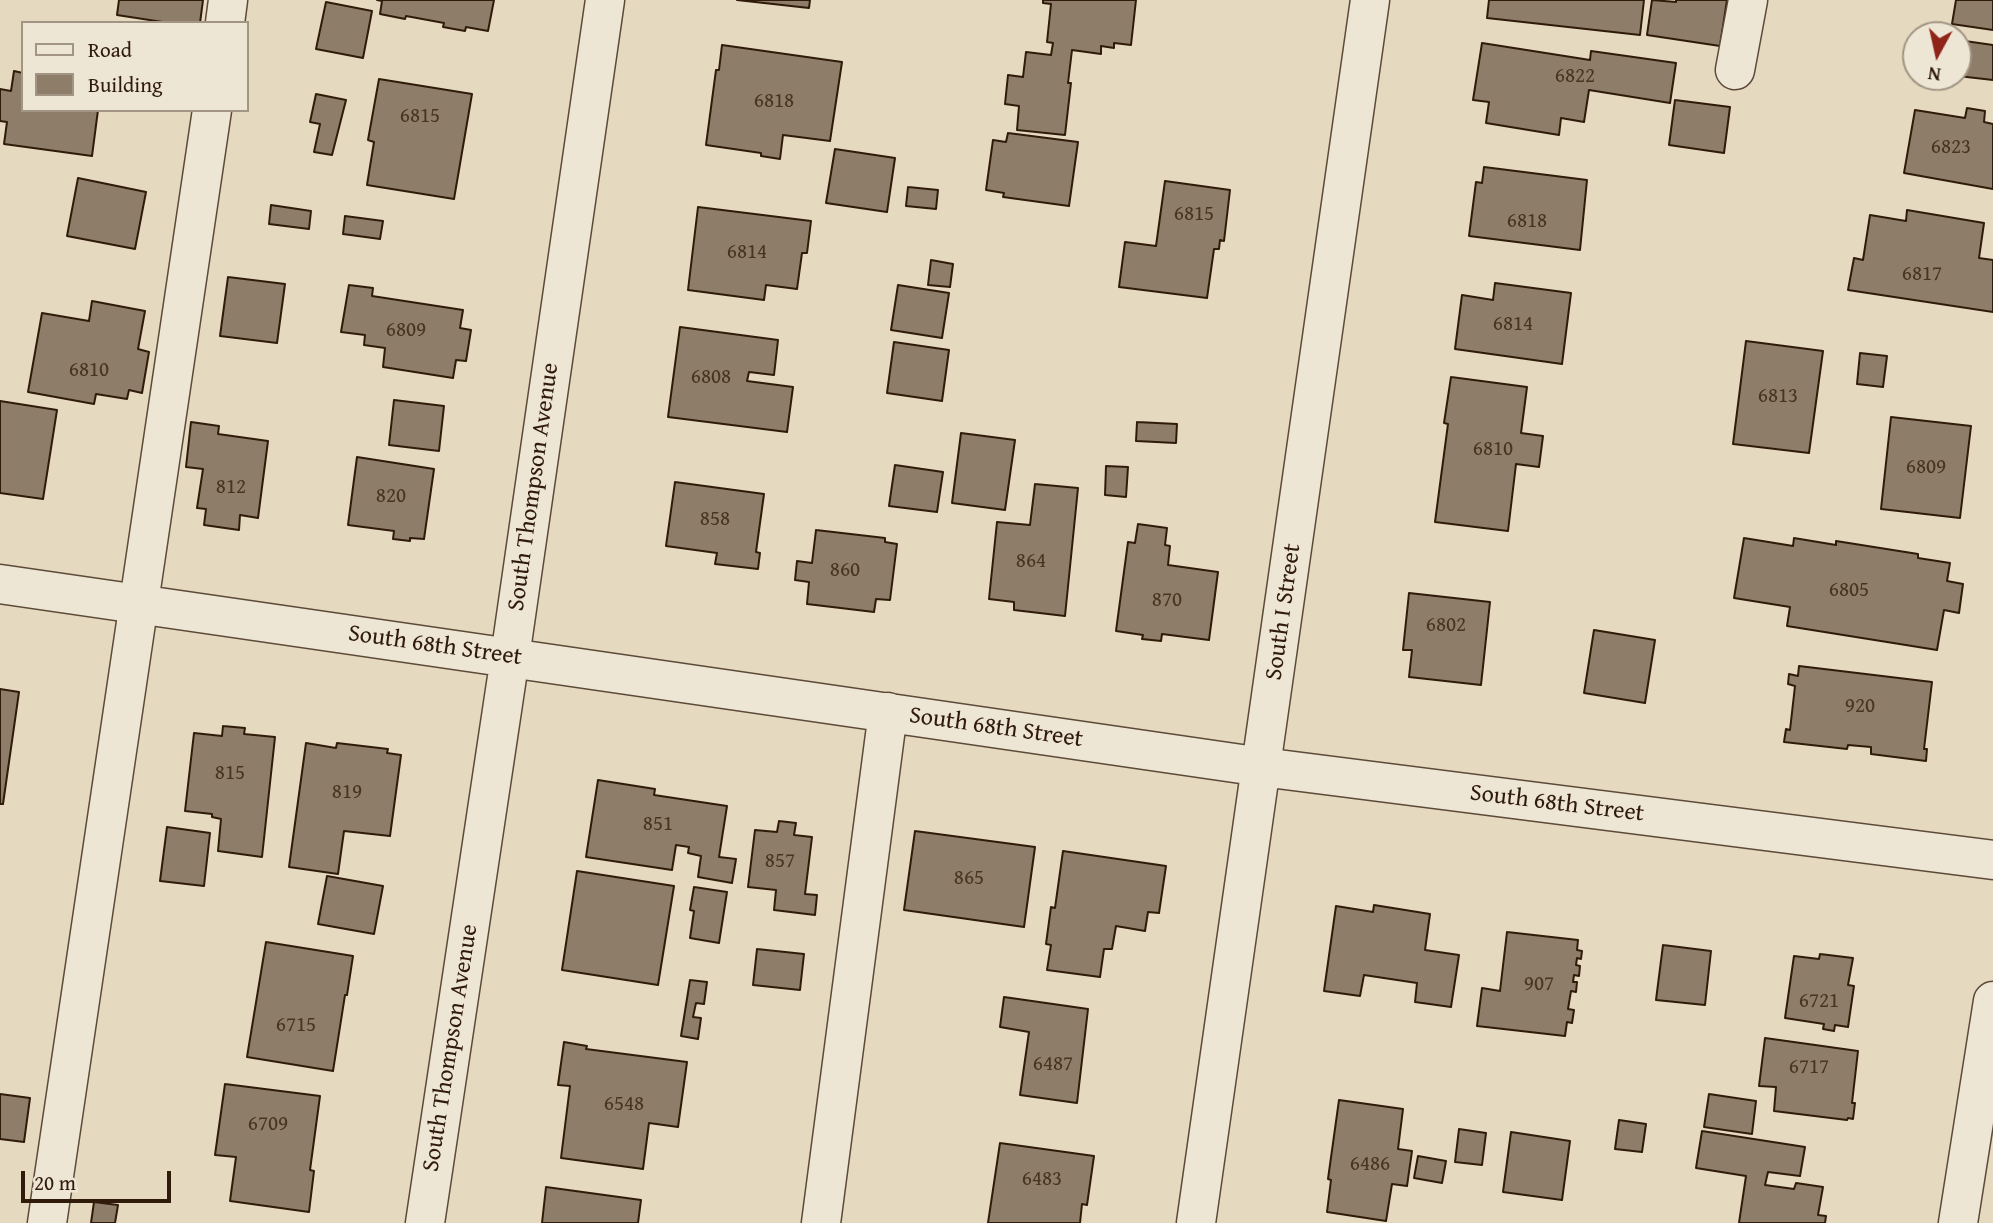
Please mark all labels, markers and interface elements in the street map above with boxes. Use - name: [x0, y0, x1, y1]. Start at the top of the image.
- legend: [21, 21, 248, 112]
- north arrow: [1902, 21, 1972, 91]
- text: Road: [88, 34, 132, 65]
- text: N: [1926, 60, 1943, 90]
- house number: 6822: [1555, 64, 1595, 90]
- text: Building: [88, 69, 162, 100]
- house number: 6818: [754, 89, 794, 115]
- house number: 6815: [400, 104, 440, 130]
- house number: 6823: [1931, 135, 1971, 161]
- house number: 6815: [1174, 202, 1214, 228]
- house number: 6818: [1507, 209, 1547, 235]
- house number: 6814: [727, 240, 767, 266]
- house number: 6817: [1902, 262, 1942, 288]
- house number: 6814: [1493, 312, 1533, 338]
- house number: 6809: [386, 318, 426, 344]
- house number: 6810: [69, 358, 109, 384]
- street label: South Thompson Avenue: [502, 361, 566, 613]
- house number: 6808: [691, 365, 731, 391]
- house number: 6813: [1758, 384, 1798, 410]
- house number: 6810: [1473, 437, 1513, 463]
- house number: 6809: [1906, 455, 1946, 481]
- house number: 812: [216, 475, 246, 501]
- house number: 820: [376, 484, 406, 510]
- house number: 858: [700, 507, 730, 533]
- street label: South I Street: [1260, 542, 1308, 682]
- house number: 864: [1016, 549, 1046, 575]
- house number: 860: [830, 558, 860, 584]
- house number: 6805: [1829, 578, 1869, 604]
- house number: 870: [1152, 588, 1182, 614]
- house number: 6802: [1426, 613, 1466, 639]
- street label: South 68th Street: [346, 620, 524, 672]
- house number: 920: [1845, 694, 1875, 720]
- street label: South 68th Street: [907, 702, 1085, 754]
- house number: 815: [215, 761, 245, 787]
- street label: South 68th Street: [1468, 779, 1646, 829]
- house number: 819: [332, 780, 362, 806]
- house number: 851: [643, 812, 673, 838]
- house number: 857: [765, 849, 795, 875]
- house number: 865: [954, 866, 984, 892]
- street label: South Thompson Avenue: [417, 922, 485, 1174]
- house number: 907: [1524, 972, 1554, 998]
- house number: 6721: [1799, 989, 1839, 1015]
- house number: 6715: [276, 1013, 316, 1039]
- house number: 6487: [1033, 1052, 1073, 1078]
- house number: 6717: [1789, 1055, 1829, 1081]
- house number: 6548: [604, 1092, 644, 1118]
- house number: 6709: [248, 1112, 288, 1138]
- house number: 6486: [1350, 1152, 1390, 1178]
- scale bar: [24, 1156, 175, 1200]
- text: 20 m: [34, 1167, 76, 1198]
- house number: 6483: [1022, 1167, 1062, 1193]

